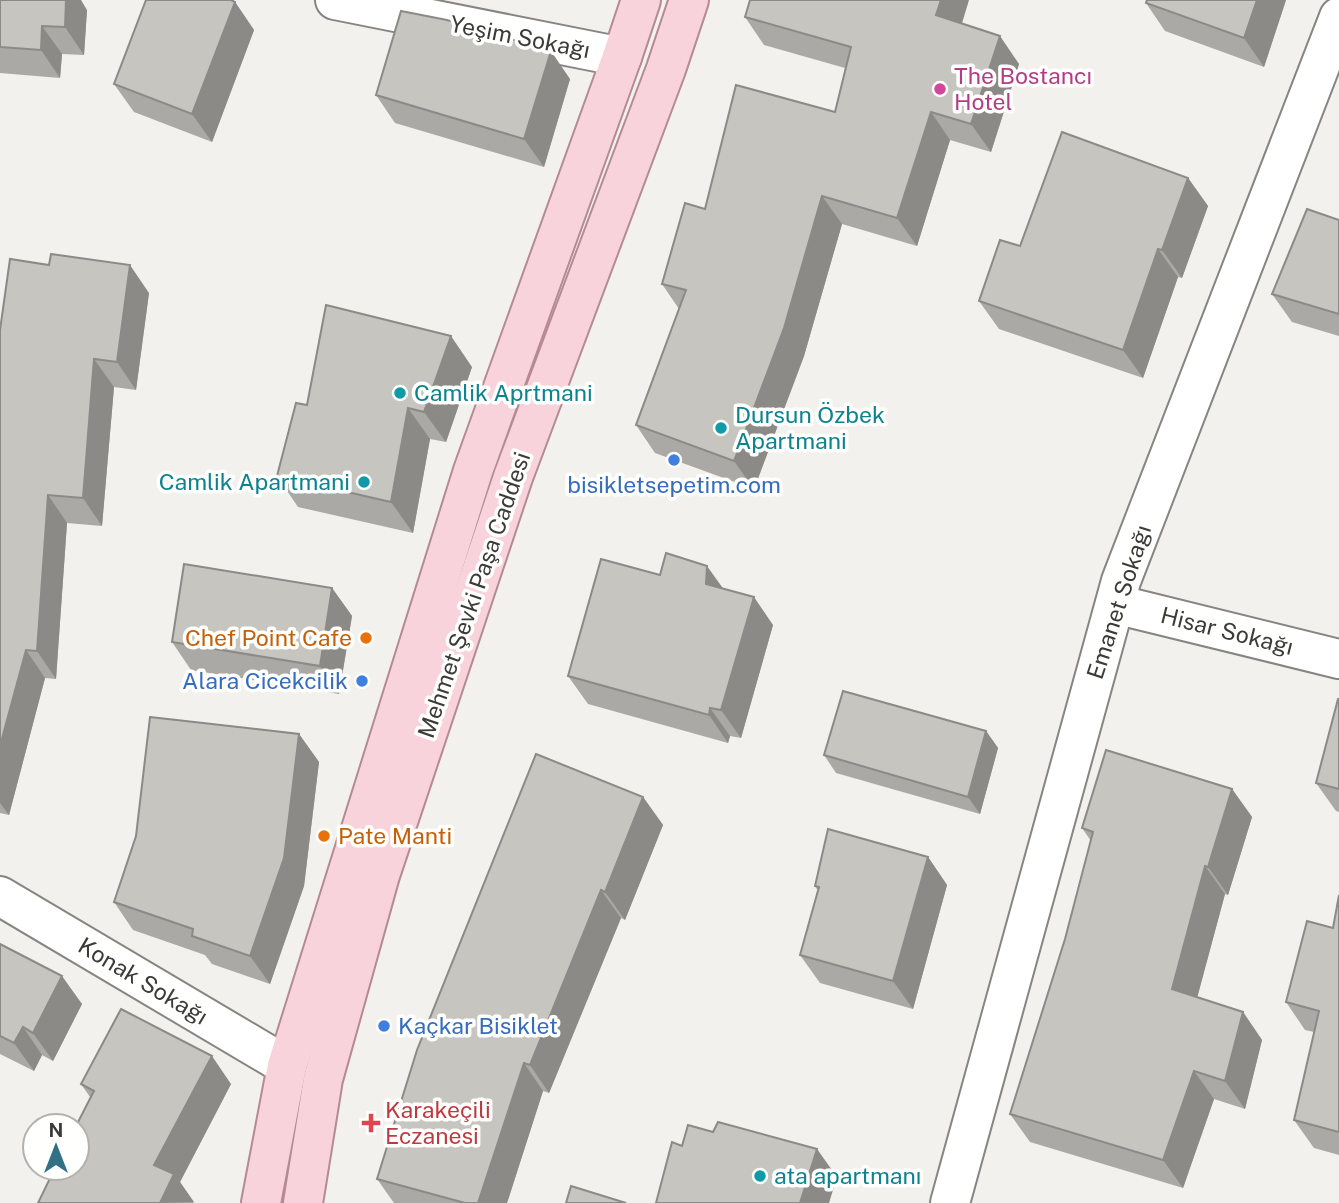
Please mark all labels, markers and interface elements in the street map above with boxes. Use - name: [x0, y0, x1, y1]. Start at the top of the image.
- street label: Yeşim Sokağı: [448, 10, 592, 63]
- place label: The Bostancı Hotel: [954, 62, 1092, 115]
- marker: The Bostancı Hotel: [932, 81, 948, 97]
- place label: Camlik Aprtmani: [414, 379, 593, 406]
- marker: Camlik Aprtmani: [392, 385, 408, 401]
- place label: Dursun Özbek Apartmani: [735, 401, 885, 454]
- marker: Dursun Özbek Apartmani: [713, 420, 729, 436]
- street label: Mehmet Şevki Paşa Caddesi: [412, 448, 535, 741]
- marker: bisikletsepetim.com: [666, 452, 682, 468]
- place label: Camlik Apartmani: [159, 468, 350, 495]
- place label: bisikletsepetim.com: [567, 471, 781, 498]
- marker: Camlik Apartmani: [356, 474, 372, 490]
- street label: Emanet Sokağı: [1081, 521, 1156, 682]
- street label: Hisar Sokağı: [1158, 601, 1296, 660]
- place label: Chef Point Cafe: [185, 624, 352, 651]
- marker: Chef Point Cafe: [358, 630, 374, 646]
- place label: Alara Cicekcilik: [182, 667, 348, 694]
- marker: Alara Cicekcilik: [354, 673, 370, 689]
- place label: Pate Manti: [338, 822, 452, 849]
- marker: Pate Manti: [316, 828, 332, 844]
- street label: Konak Sokağı: [74, 931, 213, 1030]
- place label: Kaçkar Bisiklet: [398, 1012, 558, 1039]
- marker: Kaçkar Bisiklet: [376, 1018, 392, 1034]
- place label: Karakeçili Eczanesi: [385, 1096, 491, 1149]
- north arrow: [21, 1112, 91, 1182]
- marker: Karakeçili Eczanesi: [363, 1115, 379, 1131]
- text: N: [49, 1119, 63, 1141]
- place label: ata apartmanı: [774, 1162, 921, 1189]
- marker: ata apartmanı: [752, 1168, 768, 1184]

